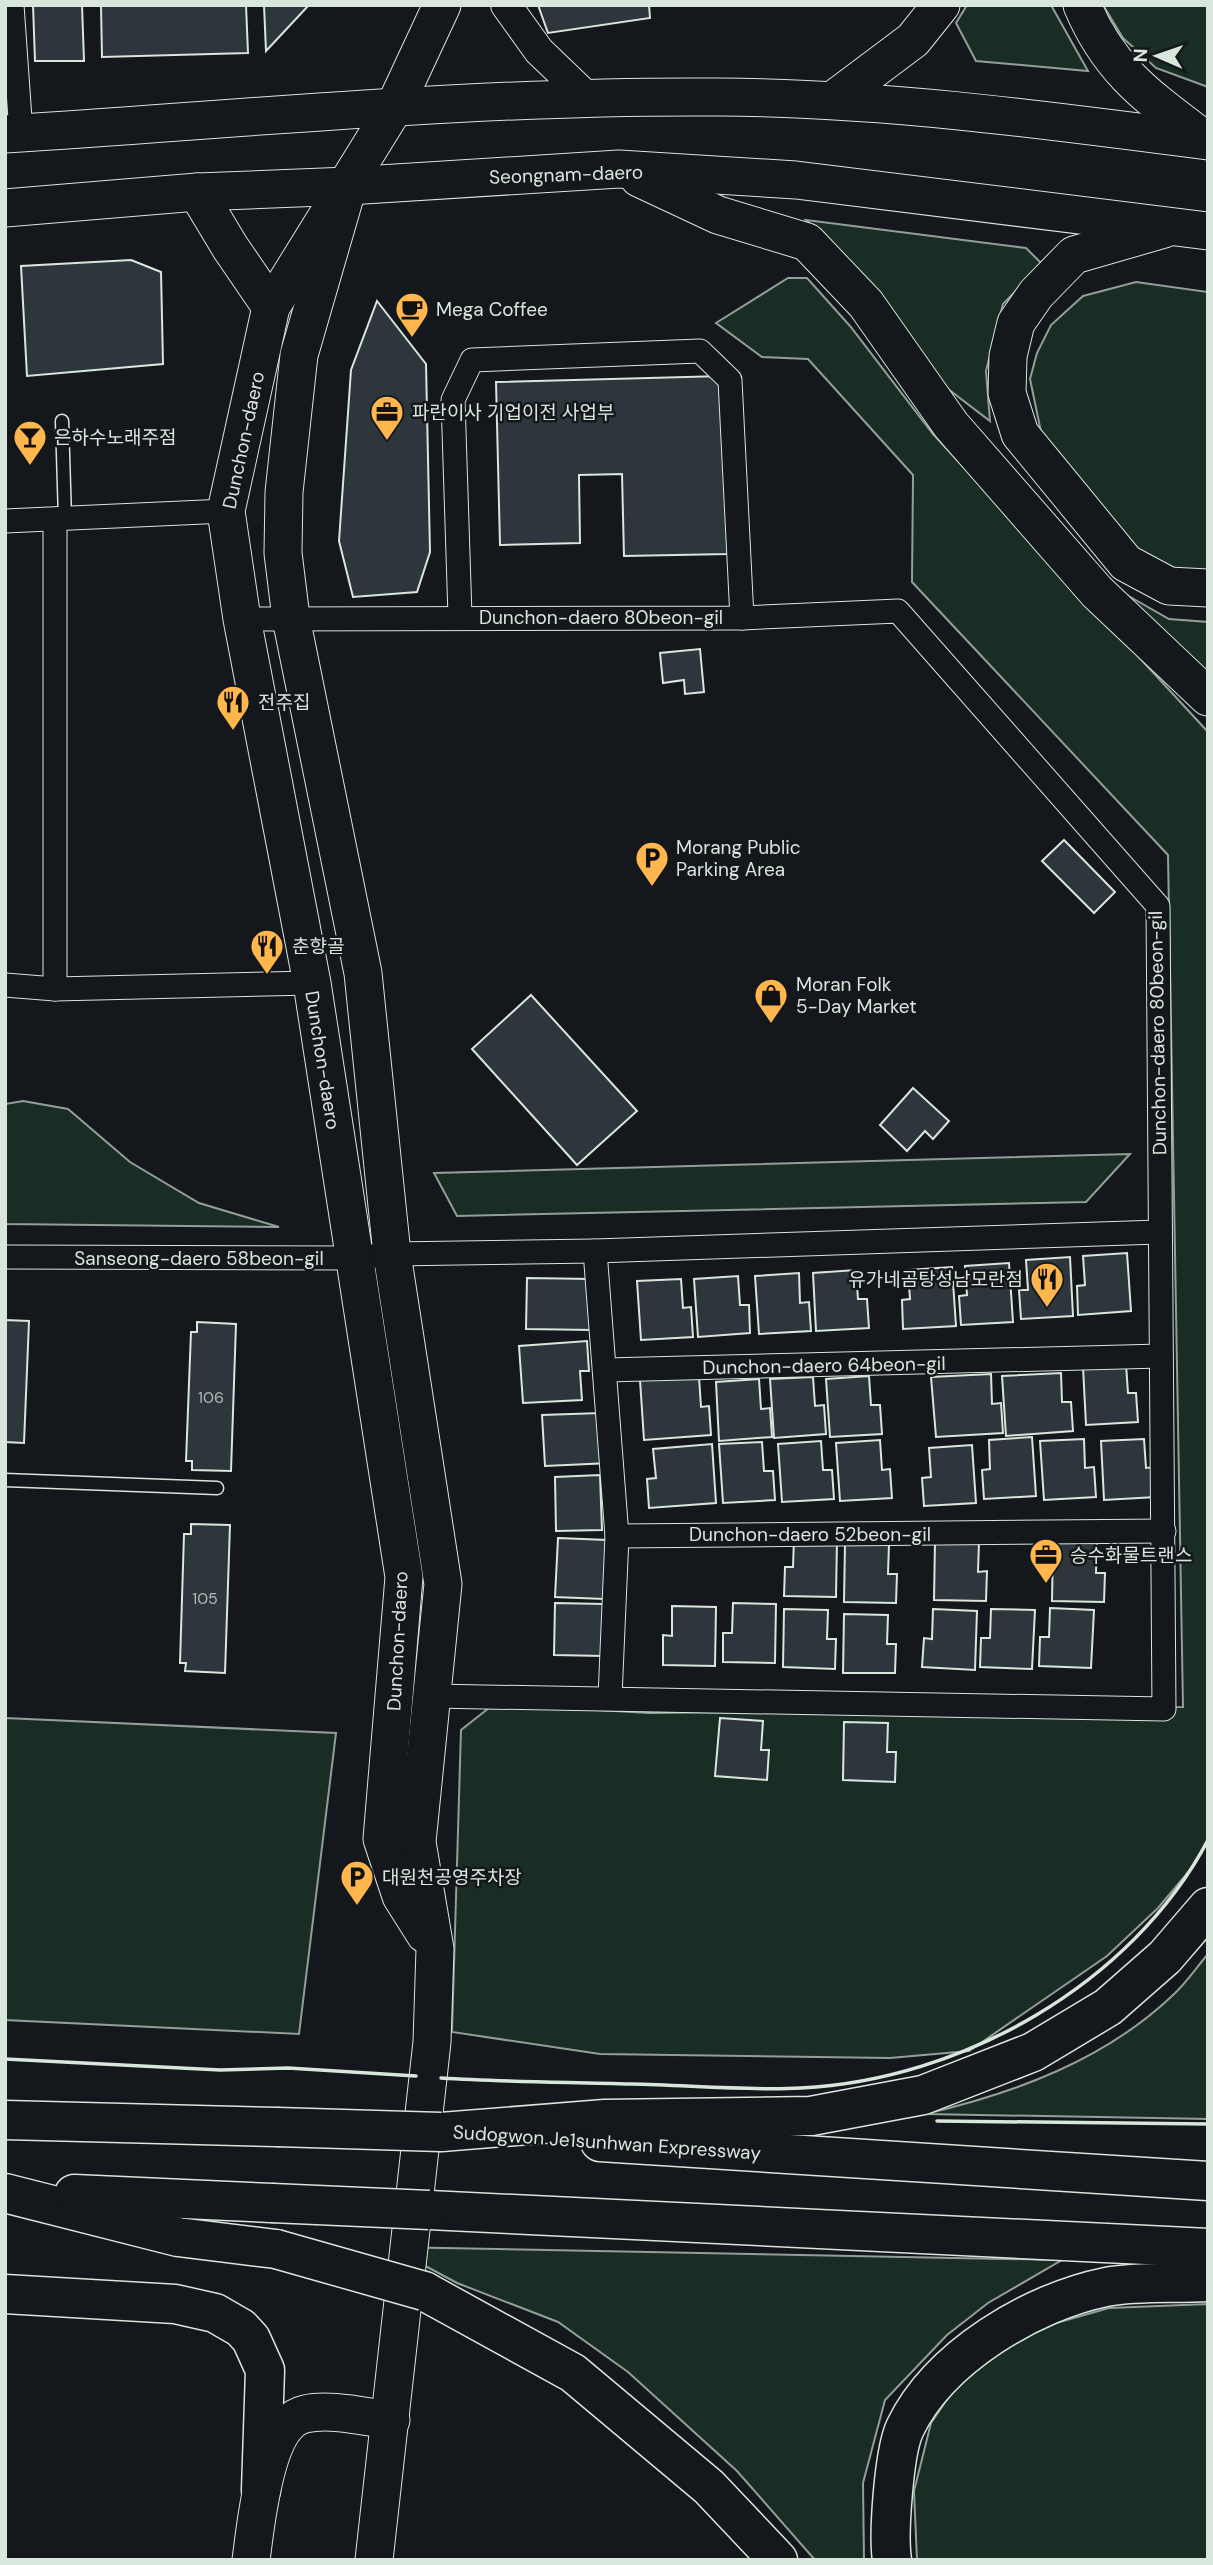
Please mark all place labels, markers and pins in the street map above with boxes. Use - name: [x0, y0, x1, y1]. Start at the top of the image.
- cafe icon: Mega Coffee: [393, 290, 431, 339]
- place label: Mega Coffee: [436, 297, 548, 322]
- office icon: 파란이사 기업이전 사업부: [368, 393, 406, 442]
- place label: 파란이사 기업이전 사업부: [412, 400, 614, 425]
- bar icon: 은하수노래주점: [11, 418, 49, 467]
- place label: 은하수노래주점: [54, 425, 176, 450]
- restaurant icon: 전주집: [214, 683, 252, 732]
- place label: 전주집: [258, 690, 310, 715]
- place label: Morang Public Parking Area: [676, 835, 801, 882]
- parking icon: Morang Public Parking Area: [633, 839, 671, 888]
- restaurant icon: 춘향골: [248, 927, 286, 976]
- place label: 춘향골: [292, 934, 344, 959]
- place label: Moran Folk 5-Day Market: [796, 972, 917, 1019]
- shop icon: Moran Folk 5-Day Market: [752, 976, 790, 1025]
- restaurant icon: 유가네곰탕성남모란점: [1028, 1260, 1066, 1309]
- place label: 유가네곰탕성남모란점: [848, 1267, 1023, 1292]
- office icon: 승수화물트랜스: [1027, 1536, 1065, 1585]
- place label: 승수화물트랜스: [1070, 1543, 1192, 1568]
- parking icon: 대원천공영주차장: [338, 1858, 376, 1907]
- place label: 대원천공영주차장: [382, 1865, 522, 1890]

